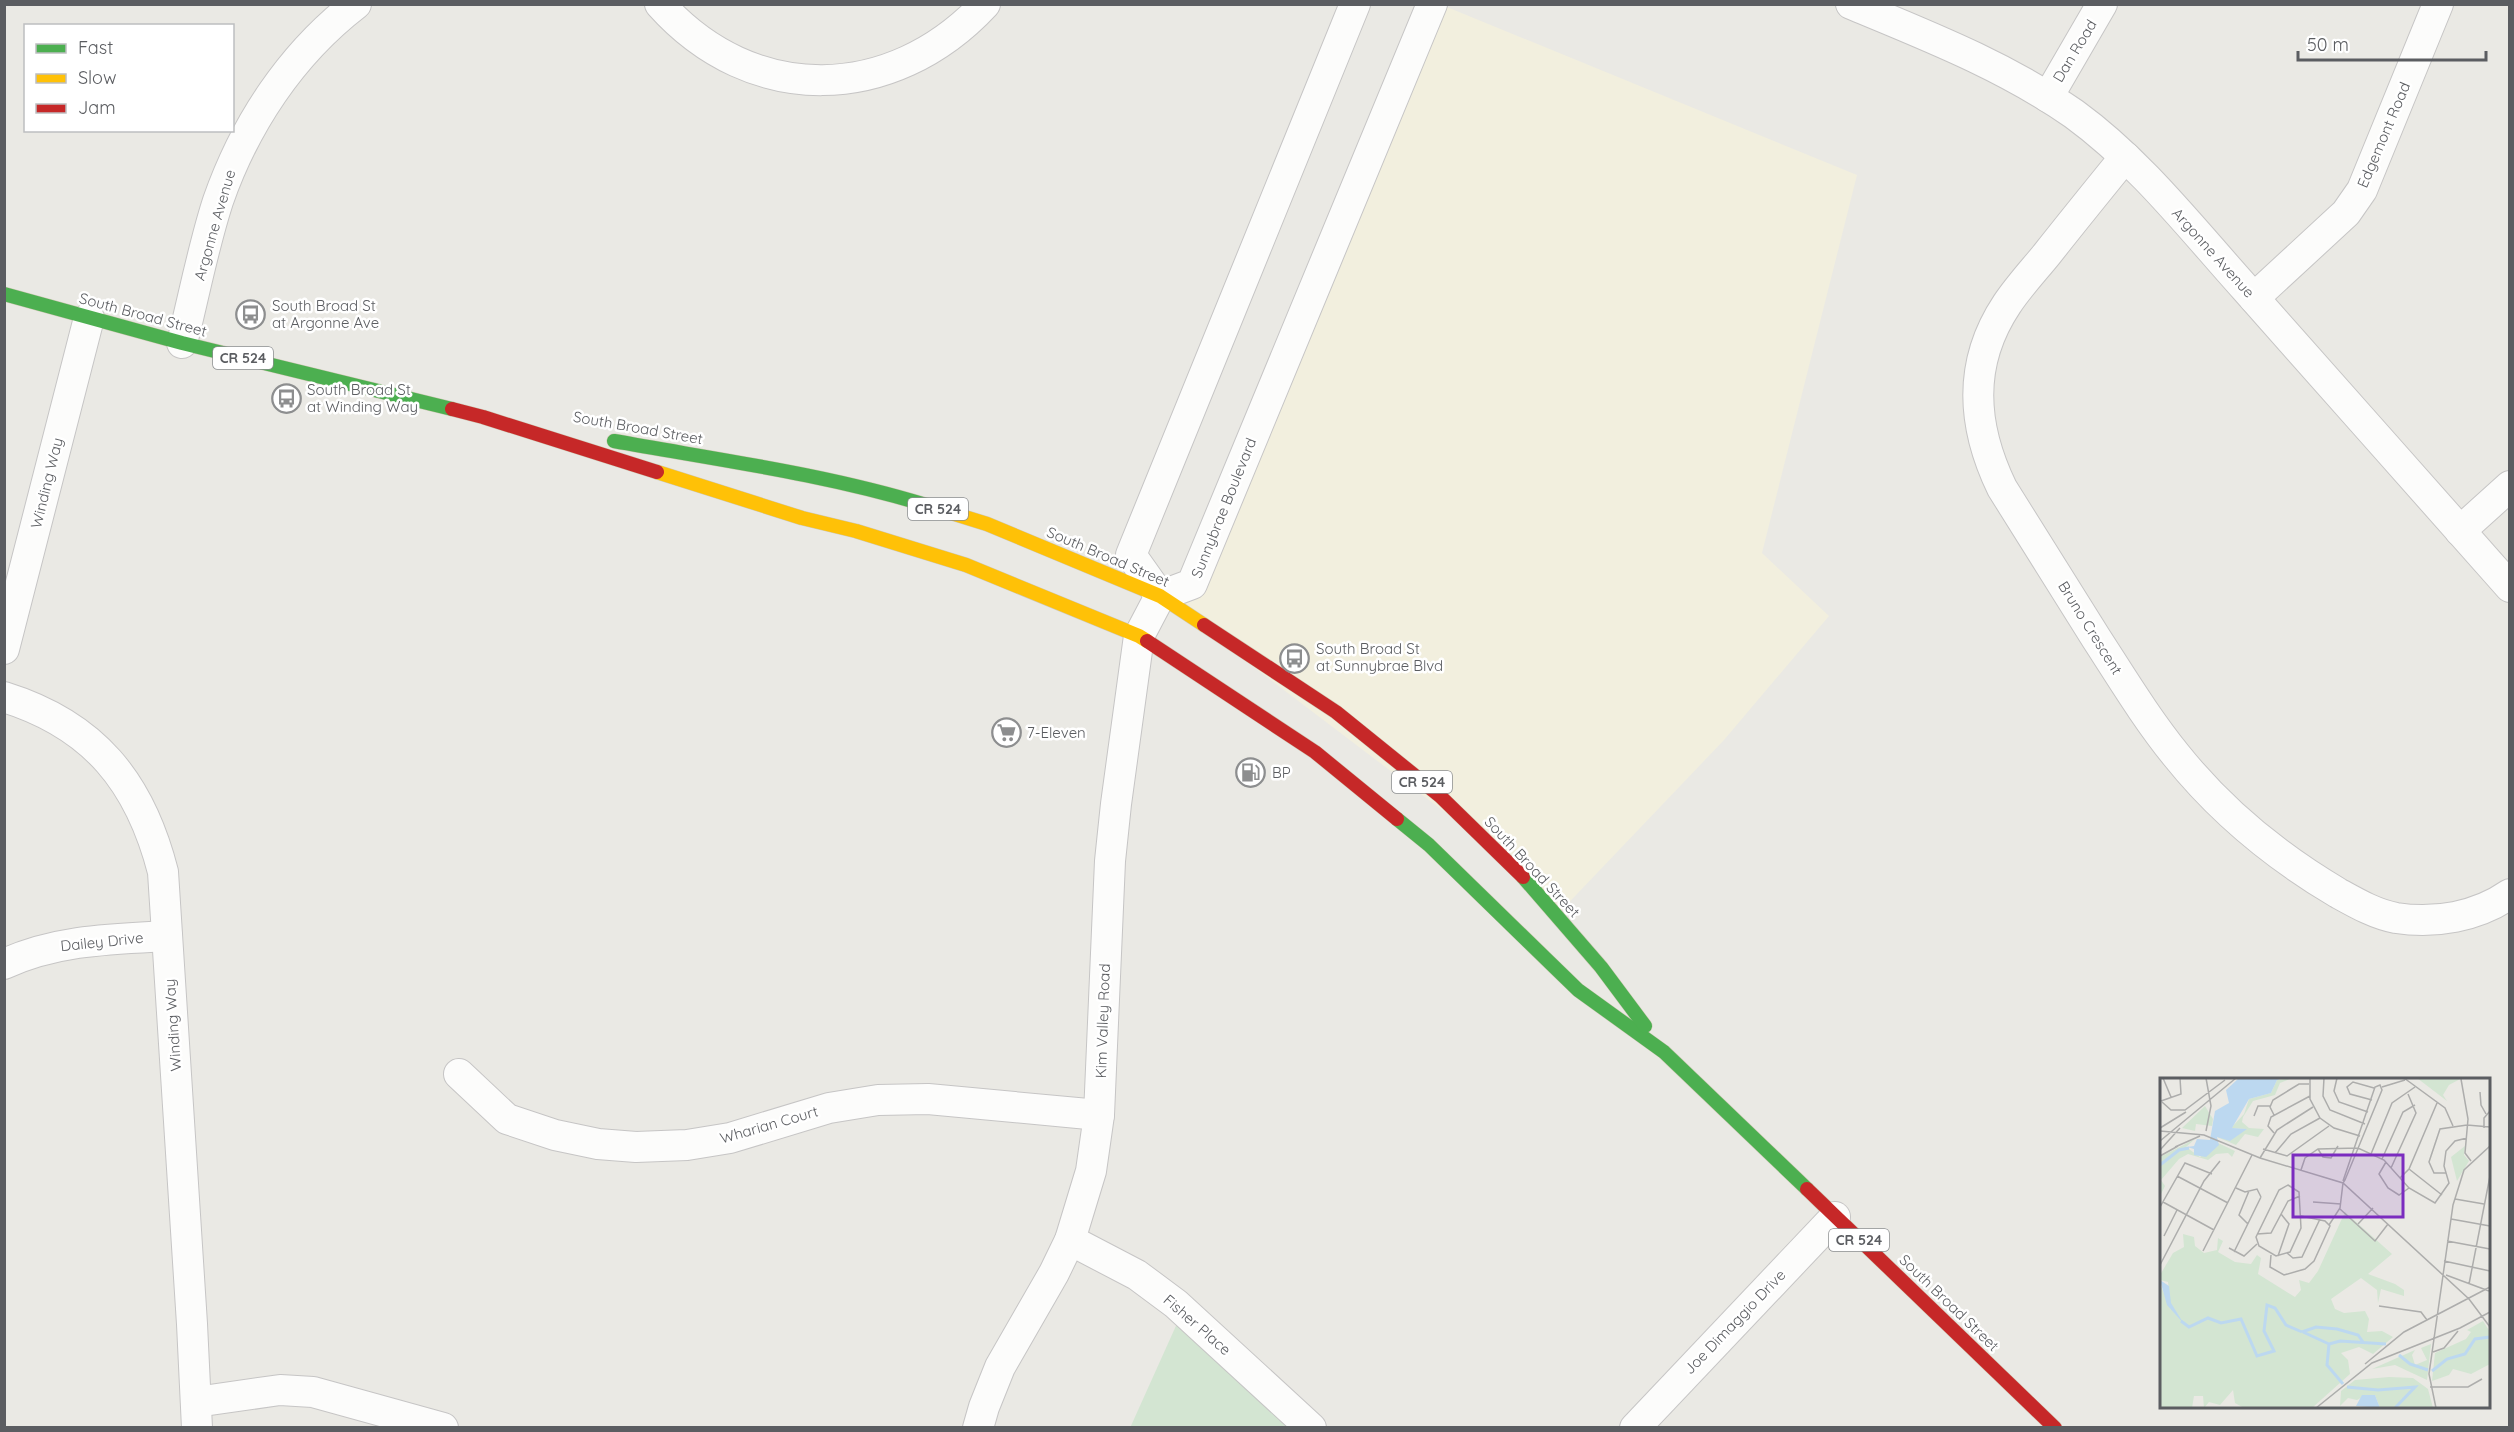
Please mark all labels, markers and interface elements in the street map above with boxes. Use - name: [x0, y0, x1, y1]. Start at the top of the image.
- street label: Dan Road: [2048, 16, 2101, 86]
- legend: [24, 24, 234, 132]
- scale bar: [2298, 24, 2486, 62]
- text: 50 m: [2307, 33, 2349, 56]
- text: Fast: [78, 36, 113, 59]
- text: Slow: [78, 66, 116, 89]
- street label: Edgemont Road: [2353, 79, 2414, 190]
- text: Jam: [78, 96, 116, 119]
- street label: Argonne Avenue: [190, 167, 239, 283]
- street label: Argonne Avenue: [2168, 204, 2259, 302]
- street label: South Broad Street: [77, 288, 209, 341]
- place label: South Broad St at Argonne Ave: [272, 296, 379, 332]
- bus stop icon: South Broad St at Argonne Ave: [235, 299, 267, 331]
- road number: CR 524: [213, 347, 273, 369]
- place label: South Broad St at Winding Way: [307, 380, 418, 416]
- bus stop icon: South Broad St at Winding Way: [270, 383, 302, 415]
- street label: South Broad Street: [572, 407, 704, 448]
- street label: Sunnybrae Boulevard: [1187, 435, 1260, 581]
- street label: Winding Way: [26, 436, 67, 530]
- road number: CR 524: [908, 498, 968, 520]
- street label: South Broad Street: [1044, 522, 1172, 591]
- street label: Bruno Crescent: [2054, 577, 2127, 678]
- place label: South Broad St at Sunnybrae Blvd: [1316, 639, 1443, 675]
- bus stop icon: South Broad St at Sunnybrae Blvd: [1279, 642, 1311, 674]
- supermarket icon: 7-Eleven: [990, 717, 1022, 749]
- place label: 7-Eleven: [1027, 723, 1086, 742]
- fuel station icon: BP: [1235, 757, 1267, 789]
- place label: BP: [1272, 763, 1291, 782]
- road number: CR 524: [1392, 771, 1452, 793]
- street label: South Broad Street: [1481, 812, 1584, 921]
- street label: Dailey Drive: [59, 928, 144, 955]
- street label: Kim Valley Road: [1091, 963, 1114, 1079]
- street label: Winding Way: [160, 978, 185, 1072]
- inset map: [2160, 1078, 2490, 1408]
- street label: Wharian Court: [718, 1101, 820, 1148]
- road number: CR 524: [1829, 1229, 1889, 1251]
- street label: South Broad Street: [1896, 1250, 2003, 1355]
- street label: Joe Dimaggio Drive: [1680, 1265, 1789, 1378]
- street label: Fisher Place: [1160, 1290, 1235, 1359]

